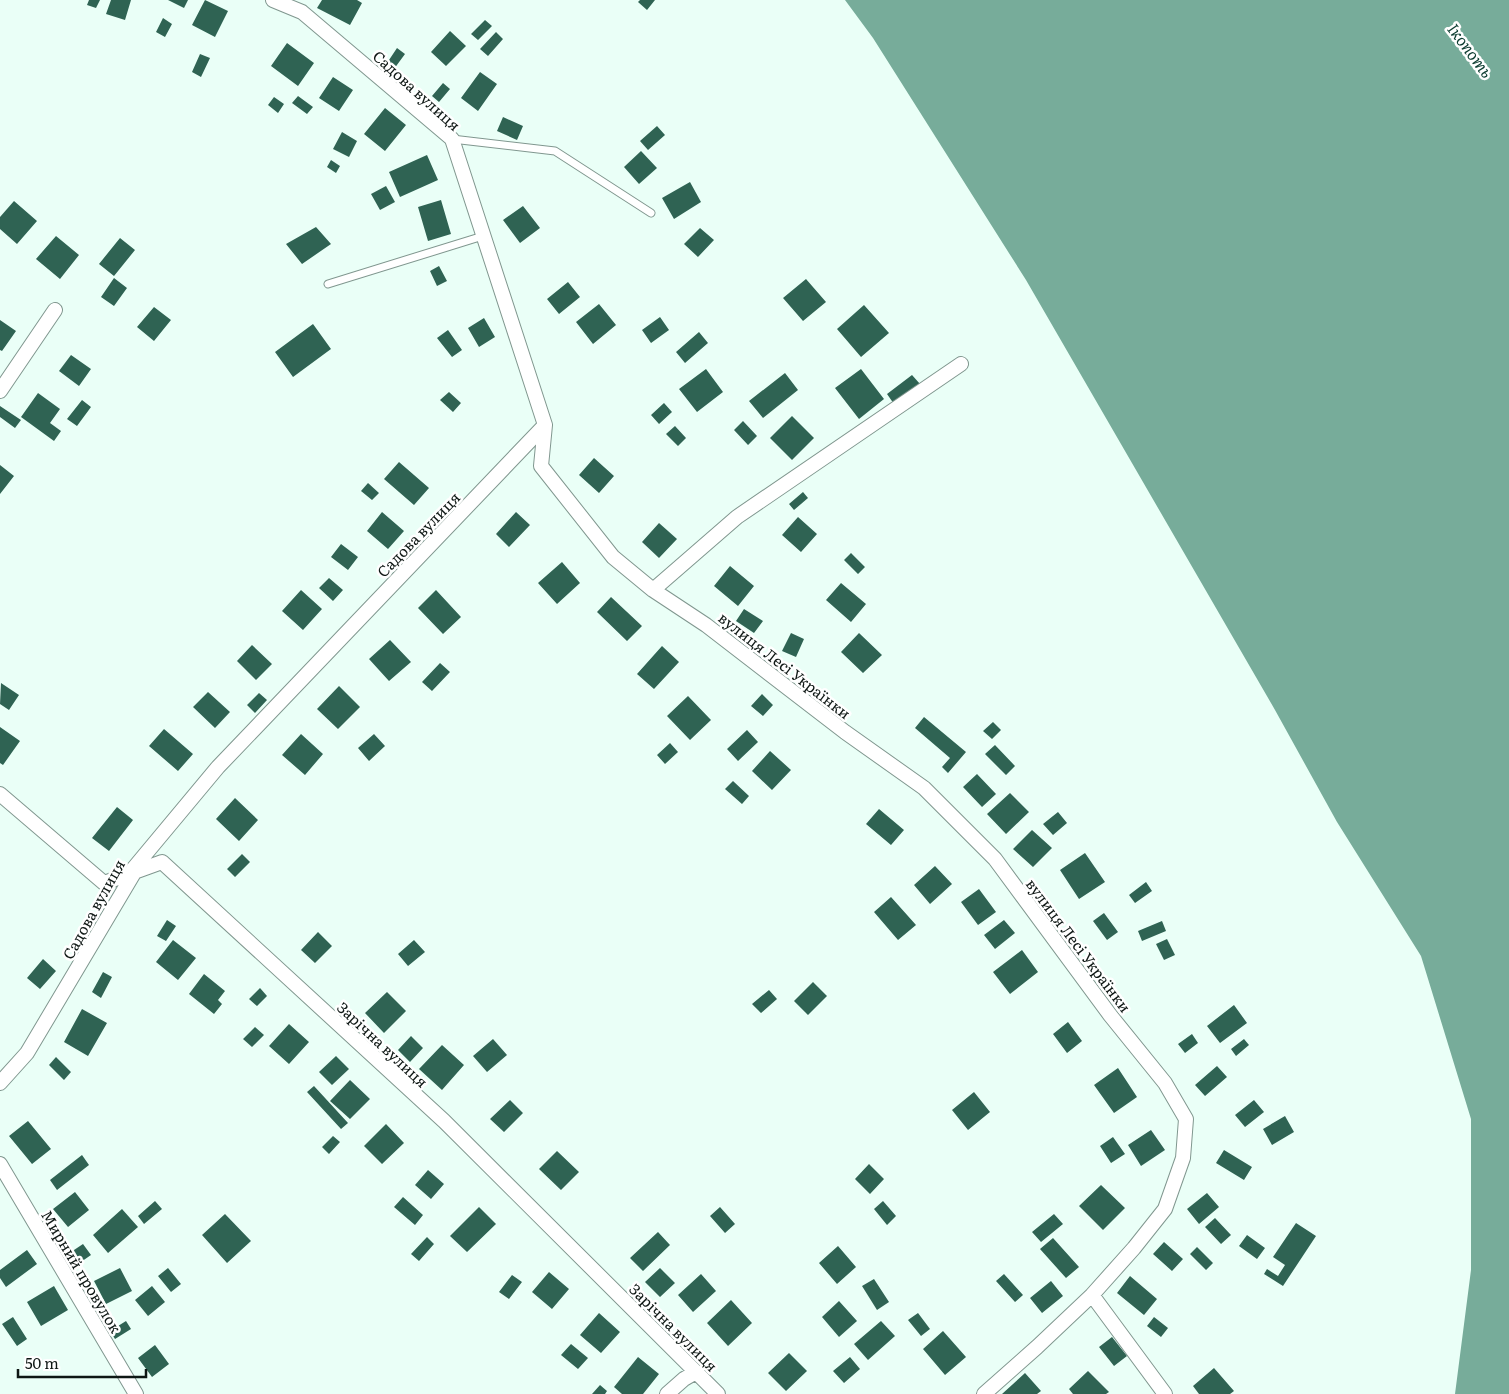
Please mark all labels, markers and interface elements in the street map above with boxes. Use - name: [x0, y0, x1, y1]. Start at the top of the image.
- water label: Ікопоть: [1443, 18, 1500, 83]
- street label: Садова вулиця: [368, 44, 466, 136]
- street label: Садова вулиця: [371, 486, 465, 582]
- street label: вулиця Лесі Українки: [714, 606, 856, 724]
- street label: Садова вулиця: [56, 855, 130, 963]
- street label: вулиця Лесі Українки: [1021, 873, 1137, 1017]
- street label: Зарічна вулиця: [332, 996, 434, 1092]
- street label: Мирний провулок: [36, 1205, 128, 1337]
- street label: Зарічна вулиця: [625, 1278, 723, 1376]
- scale bar: [18, 1346, 145, 1378]
- text: 50 m: [25, 1351, 59, 1374]

